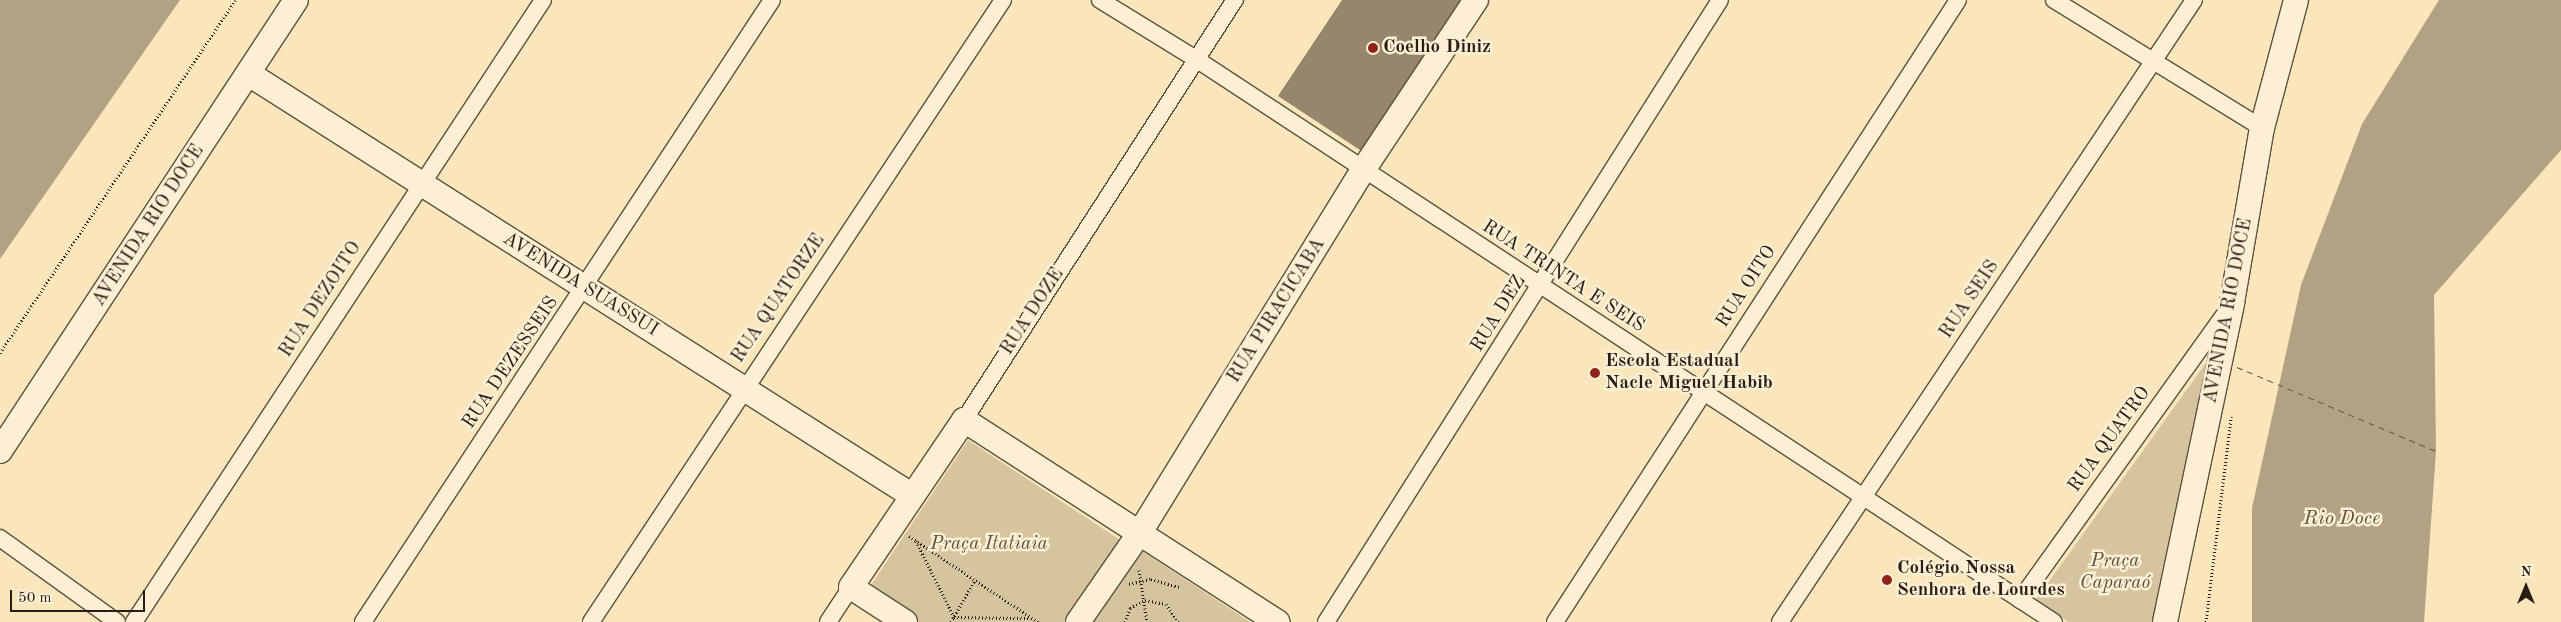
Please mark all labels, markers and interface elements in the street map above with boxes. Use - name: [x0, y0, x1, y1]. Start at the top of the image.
- place label: Coelho Diniz: [1383, 37, 1491, 59]
- marker: Coelho Diniz: [1367, 42, 1379, 54]
- street label: AVENIDA RIO DOCE: [88, 141, 210, 311]
- street label: RUA TRINTA E SEIS: [1477, 216, 1649, 338]
- street label: AVENIDA RIO DOCE: [2200, 216, 2258, 406]
- street label: AVENIDA SUASSUI: [498, 228, 662, 342]
- street label: RUA QUATORZE: [727, 230, 831, 368]
- street label: RUA PIRACICABA: [1223, 234, 1331, 388]
- street label: RUA DEZOITO: [275, 238, 367, 362]
- street label: RUA OITO: [1712, 242, 1782, 332]
- street label: RUA SEIS: [1935, 256, 2005, 344]
- street label: RUA DOZE: [996, 264, 1070, 360]
- street label: RUA DEZ: [1467, 271, 1531, 357]
- street label: RUA DEZESSEIS: [458, 292, 564, 434]
- place label: Escola Estadual Nacle Miguel Habib: [1605, 351, 1773, 395]
- marker: Escola Estadual Nacle Miguel Habib: [1589, 367, 1601, 379]
- street label: RUA QUATRO: [2064, 383, 2156, 497]
- water label: Rio Doce: [2304, 507, 2380, 531]
- park label: Praça Itatiaia: [930, 534, 1048, 556]
- park label: Praça Caparaó: [2080, 551, 2150, 595]
- place label: Colégio Nossa Senhora de Lourdes: [1897, 558, 2065, 602]
- north arrow: [2501, 562, 2551, 612]
- text: N: [2521, 565, 2531, 579]
- marker: Colégio Nossa Senhora de Lourdes: [1881, 574, 1893, 586]
- scale bar: [12, 580, 148, 612]
- text: 50 m: [18, 591, 52, 606]

